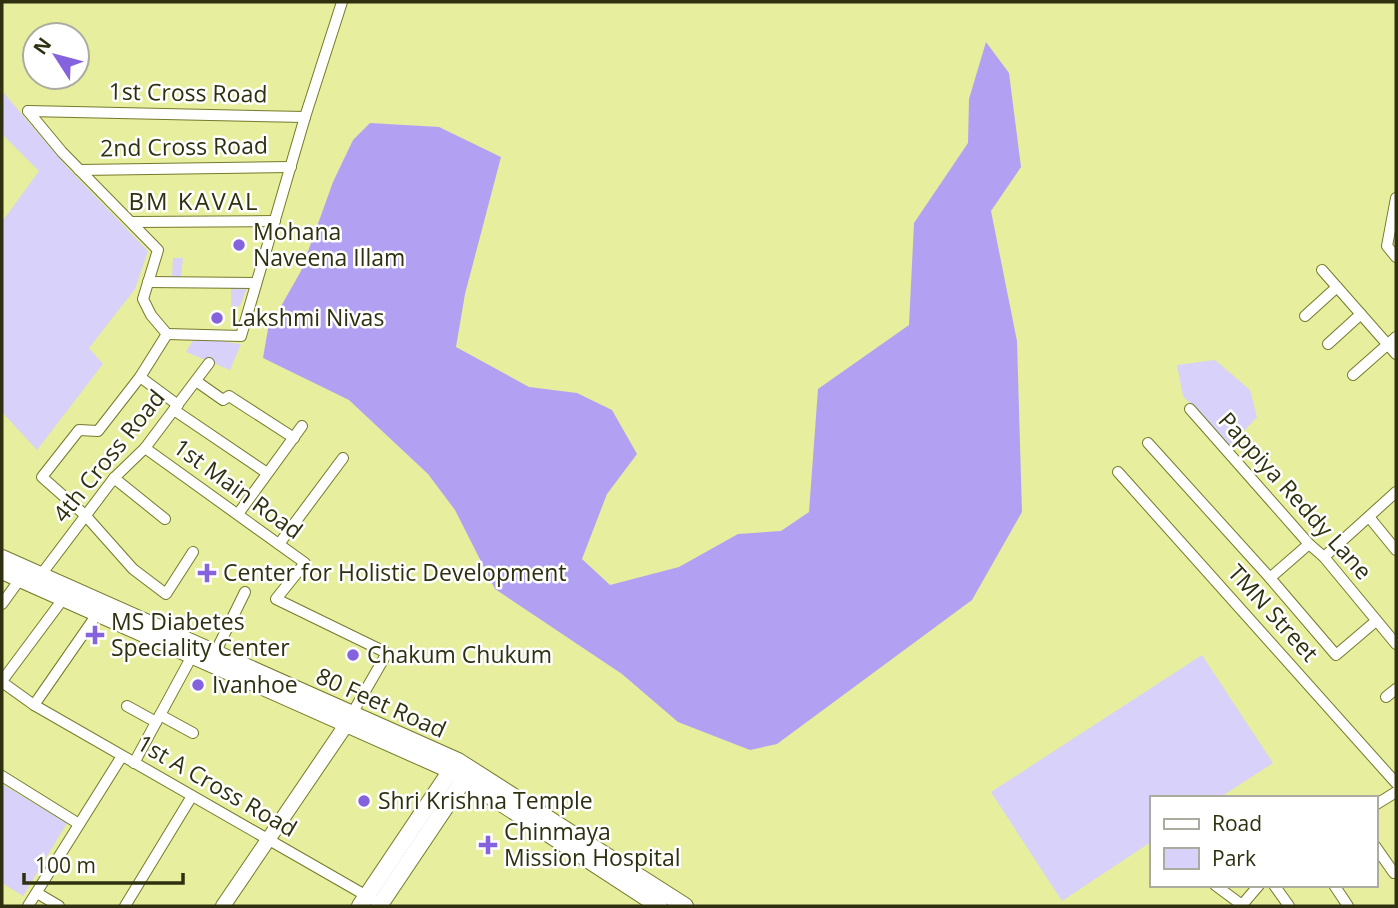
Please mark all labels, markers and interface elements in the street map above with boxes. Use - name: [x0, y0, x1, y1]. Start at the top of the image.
- north arrow: [21, 21, 91, 91]
- text: N: [27, 32, 57, 60]
- street label: 1st Cross Road: [108, 75, 268, 109]
- street label: 2nd Cross Road: [100, 129, 268, 163]
- district label: BM KAVAL: [128, 184, 260, 217]
- place label: Mohana Naveena Illam: [253, 215, 405, 273]
- marker: Mohana Naveena Illam: [231, 237, 247, 253]
- place label: Lakshmi Nivas: [231, 301, 384, 333]
- marker: Lakshmi Nivas: [209, 310, 225, 326]
- street label: 4th Cross Road: [45, 382, 172, 528]
- street label: Pappiya Reddy Lane: [1212, 405, 1380, 586]
- street label: 1st Main Road: [167, 430, 310, 546]
- place label: Center for Holistic Development: [223, 556, 567, 588]
- street label: TMN Street: [1221, 557, 1326, 668]
- marker: Center for Holistic Development: [197, 563, 217, 583]
- place label: MS Diabetes Speciality Center: [111, 605, 290, 663]
- marker: MS Diabetes Speciality Center: [85, 625, 105, 645]
- place label: Chakum Chukum: [367, 638, 552, 670]
- marker: Chakum Chukum: [345, 647, 361, 663]
- street label: 80 Feet Road: [311, 659, 451, 745]
- place label: Ivanhoe: [212, 668, 298, 700]
- marker: Ivanhoe: [190, 677, 206, 693]
- street label: 1st A Cross Road: [132, 726, 303, 844]
- place label: Shri Krishna Temple: [378, 784, 593, 816]
- marker: Shri Krishna Temple: [356, 793, 372, 809]
- legend: [1150, 796, 1377, 887]
- text: Road: [1212, 809, 1262, 837]
- place label: Chinmaya Mission Hospital: [504, 815, 681, 873]
- marker: Chinmaya Mission Hospital: [478, 835, 498, 855]
- scale bar: [24, 842, 184, 886]
- text: Park: [1212, 844, 1256, 872]
- text: 100 m: [35, 851, 96, 879]

